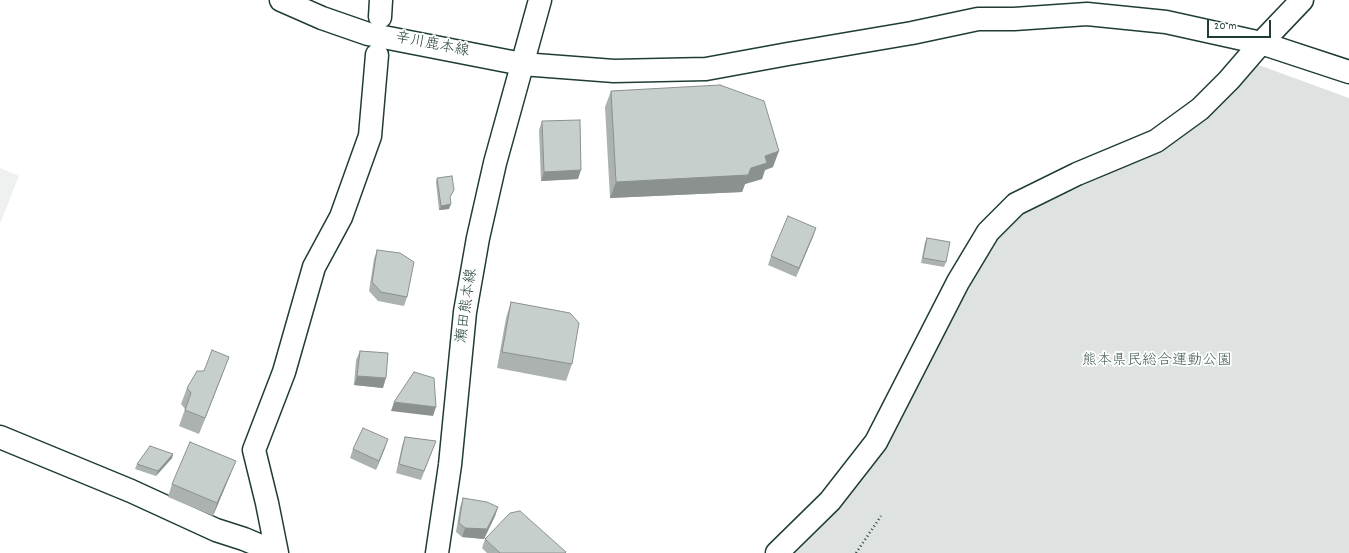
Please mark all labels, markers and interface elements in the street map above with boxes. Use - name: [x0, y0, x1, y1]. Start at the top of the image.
- scale bar: [1209, 12, 1273, 38]
- text: 20 m: [1214, 18, 1237, 35]
- street label: 辛川鹿本線: [393, 30, 471, 62]
- street label: 瀬田熊本線: [454, 268, 482, 344]
- park label: 熊本県民総合運動公園: [1082, 353, 1232, 371]

